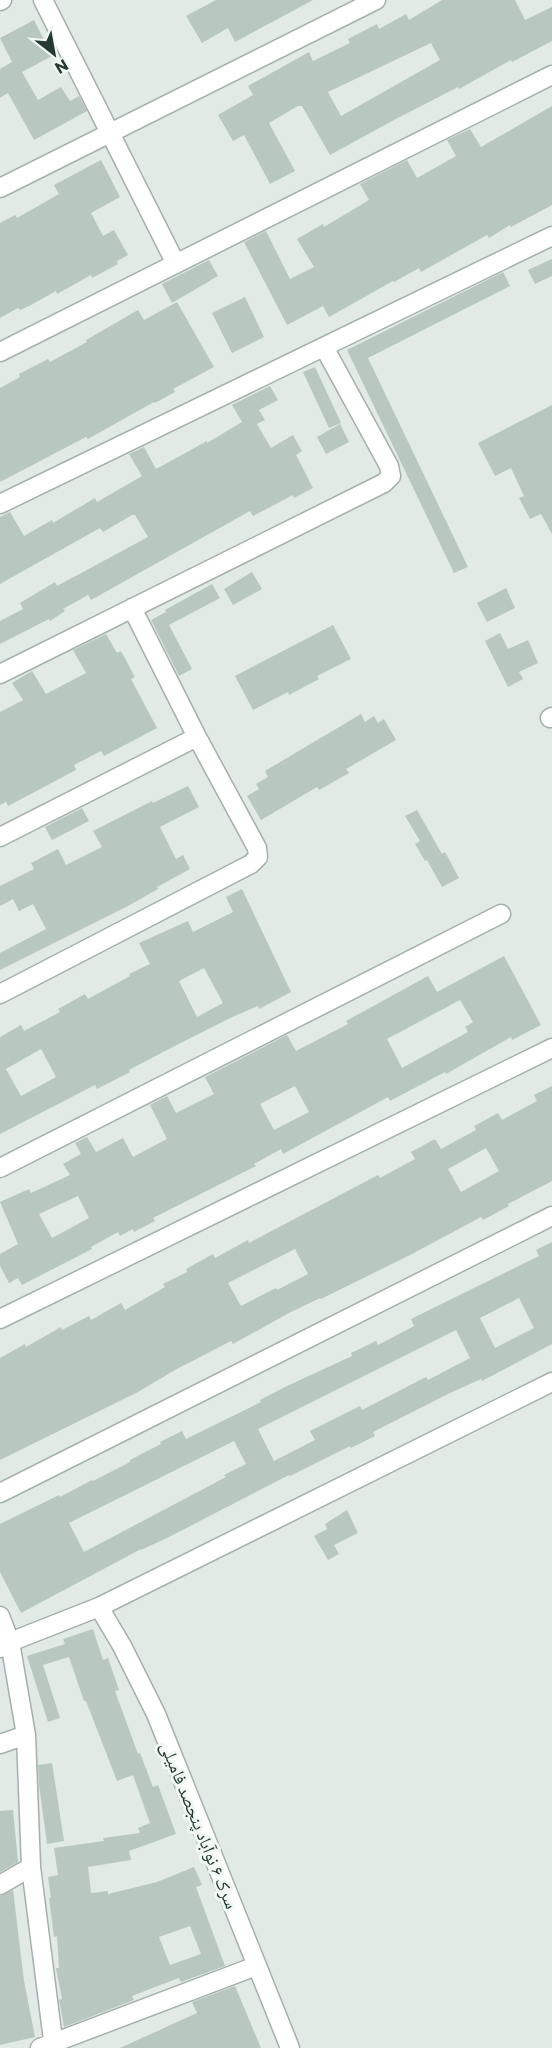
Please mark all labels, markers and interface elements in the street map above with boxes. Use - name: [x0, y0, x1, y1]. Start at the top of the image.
- north arrow: [24, 24, 84, 84]
- text: N: [52, 56, 72, 79]
- street label: سرک ۶ نوآباد پنجصد فامیلی: [155, 1738, 244, 1912]

